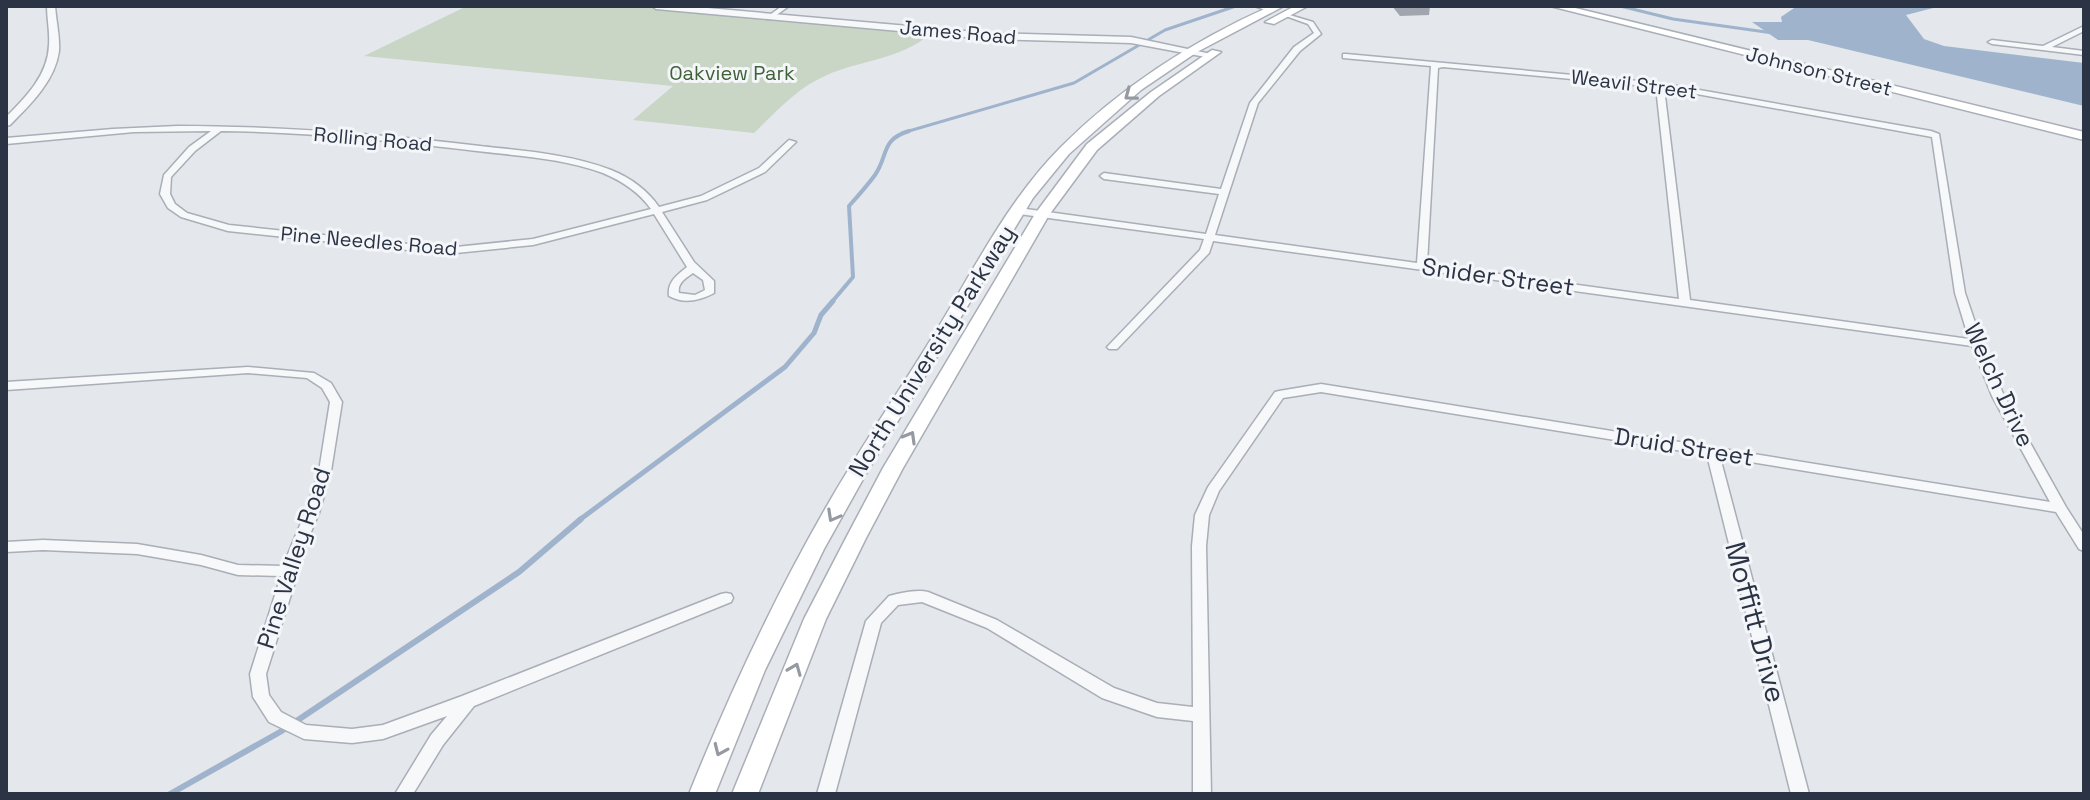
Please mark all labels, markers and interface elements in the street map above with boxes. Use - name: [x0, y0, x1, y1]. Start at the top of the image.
- street label: James Road: [899, 14, 1017, 50]
- street label: Johnson Street: [1743, 40, 1895, 102]
- park label: Oakview Park: [669, 60, 795, 86]
- street label: Weavil Street: [1569, 63, 1699, 105]
- one-way arrow: [1125, 85, 1139, 100]
- street label: Rolling Road: [313, 121, 433, 157]
- street label: North University Parkway: [841, 219, 1022, 482]
- street label: Pine Needles Road: [279, 220, 459, 262]
- street label: Snider Street: [1420, 250, 1576, 303]
- street label: Welch Drive: [1957, 318, 2042, 452]
- street label: Druid Street: [1612, 420, 1756, 473]
- one-way arrow: [900, 431, 916, 446]
- street label: Pine Valley Road: [250, 463, 337, 652]
- one-way arrow: [827, 508, 843, 522]
- street label: Moffitt Drive: [1717, 538, 1795, 706]
- one-way arrow: [785, 663, 801, 678]
- one-way arrow: [713, 742, 729, 757]

